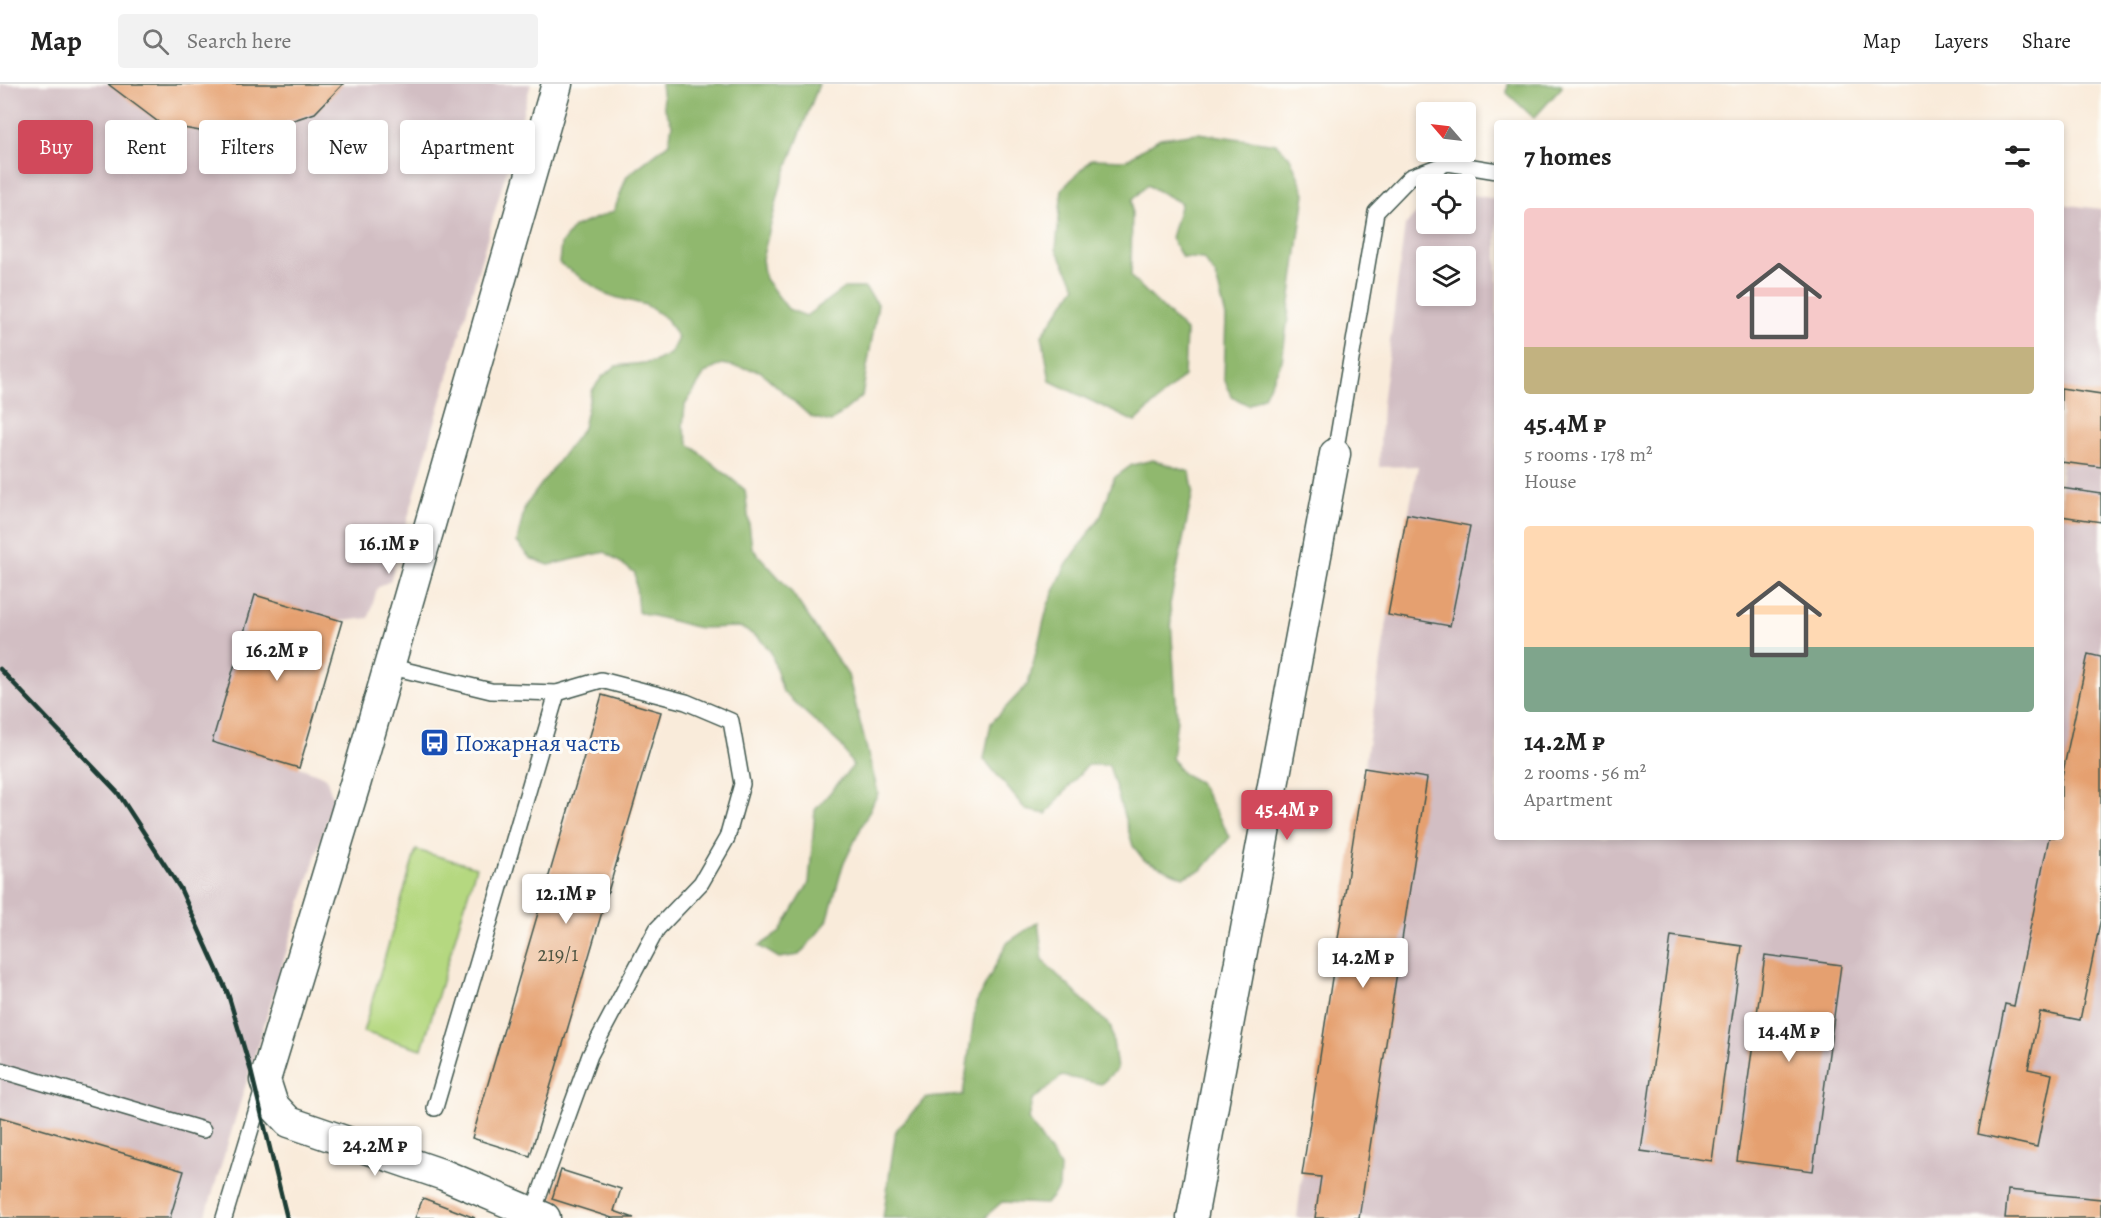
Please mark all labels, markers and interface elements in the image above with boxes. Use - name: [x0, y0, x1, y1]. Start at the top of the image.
- search box: [118, 14, 538, 68]
- text: Map: [30, 22, 82, 60]
- icon: search: [139, 25, 172, 58]
- text: Search here: [187, 26, 291, 56]
- text: Map: [1862, 27, 1901, 55]
- text: Layers: [1934, 27, 1989, 55]
- text: Share: [2022, 27, 2071, 55]
- north arrow: [1416, 102, 1476, 162]
- map controls: [1416, 102, 1476, 306]
- chip: Buy: [18, 120, 93, 174]
- chip: Rent: [105, 120, 187, 174]
- chip: Filters: [199, 120, 296, 174]
- chip: New: [308, 120, 388, 174]
- chip: Apartment: [400, 120, 535, 174]
- text: 7 homes: [1524, 139, 1612, 174]
- icon: filters: [2001, 140, 2034, 173]
- button: locate: [1416, 174, 1476, 234]
- button: layers: [1416, 246, 1476, 306]
- icon: home: [1725, 247, 1833, 355]
- text: 45.4M ₽: [1524, 406, 1606, 441]
- text: 5 rooms · 178 m²: [1524, 441, 1653, 468]
- text: House: [1524, 468, 1576, 495]
- pin: 16.1M ₽: [334, 524, 444, 575]
- text: 16.1M ₽: [359, 530, 419, 557]
- icon: home: [1725, 565, 1833, 673]
- pin: 16.2M ₽: [222, 631, 332, 682]
- text: 16.2M ₽: [246, 637, 308, 664]
- text: 14.2M ₽: [1524, 724, 1605, 759]
- bus stop icon: Пожарная часть: [418, 727, 450, 759]
- place label: Пожарная часть: [455, 727, 620, 759]
- text: 2 rooms · 56 m²: [1524, 759, 1646, 786]
- text: Apartment: [1524, 786, 1613, 813]
- pin: 45.4M ₽: [1232, 790, 1342, 841]
- text: 45.4M ₽: [1255, 796, 1319, 823]
- pin: 12.1M ₽: [511, 874, 621, 925]
- text: 12.1M ₽: [536, 880, 596, 907]
- pin: 14.2M ₽: [1308, 938, 1418, 989]
- house number: 219/1: [538, 940, 578, 968]
- text: 14.2M ₽: [1332, 944, 1394, 971]
- pin: 14.4M ₽: [1734, 1012, 1844, 1063]
- text: 14.4M ₽: [1758, 1018, 1820, 1045]
- pin: 24.2M ₽: [320, 1126, 430, 1177]
- text: 24.2M ₽: [343, 1132, 407, 1159]

